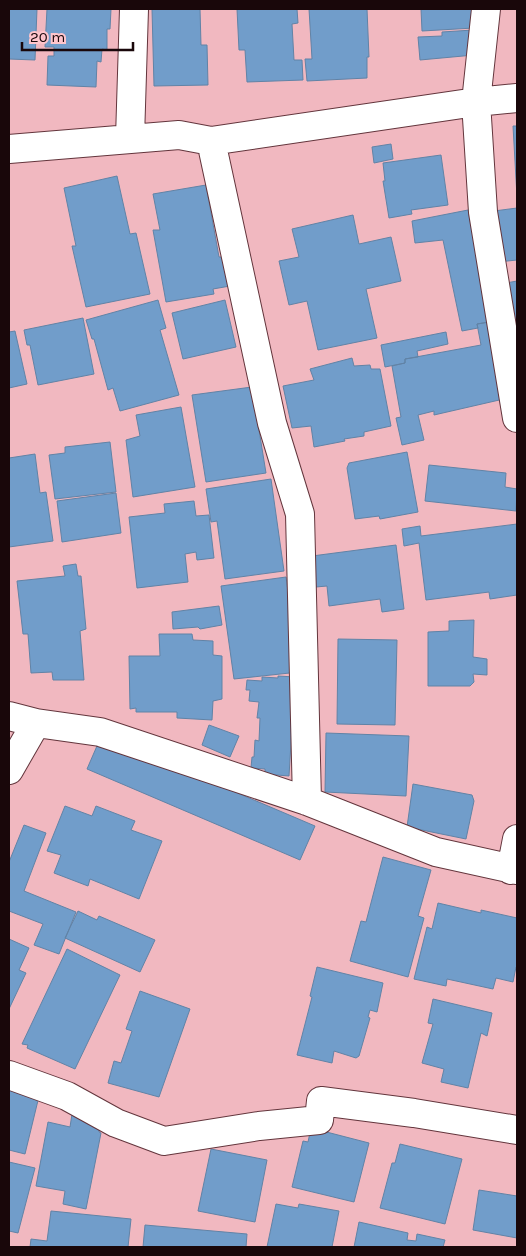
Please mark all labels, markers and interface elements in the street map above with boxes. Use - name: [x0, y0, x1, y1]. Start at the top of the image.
- scale bar: [22, 20, 134, 52]
- text: 20 m: [30, 28, 65, 46]

